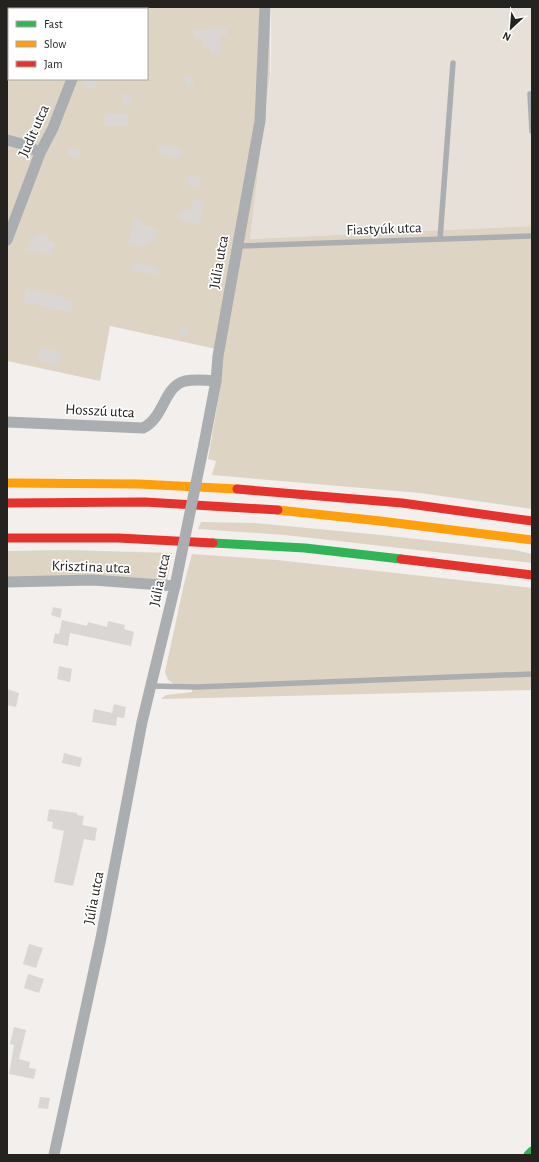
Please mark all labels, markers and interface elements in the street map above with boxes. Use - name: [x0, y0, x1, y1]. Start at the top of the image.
- legend: [8, 8, 148, 80]
- north arrow: [491, 8, 531, 48]
- text: Fast: [44, 18, 63, 30]
- text: N: [501, 30, 513, 43]
- text: Slow: [44, 38, 66, 50]
- text: Jam: [44, 58, 63, 70]
- street label: Judit utca: [16, 103, 52, 159]
- street label: Fiastyúk utca: [346, 220, 422, 238]
- street label: Júlia utca: [207, 234, 231, 290]
- street label: Hosszú utca: [65, 402, 135, 420]
- street label: Júlia utca: [147, 552, 173, 608]
- street label: Krisztina utca: [51, 558, 131, 576]
- street label: Júlia utca: [82, 870, 106, 926]

